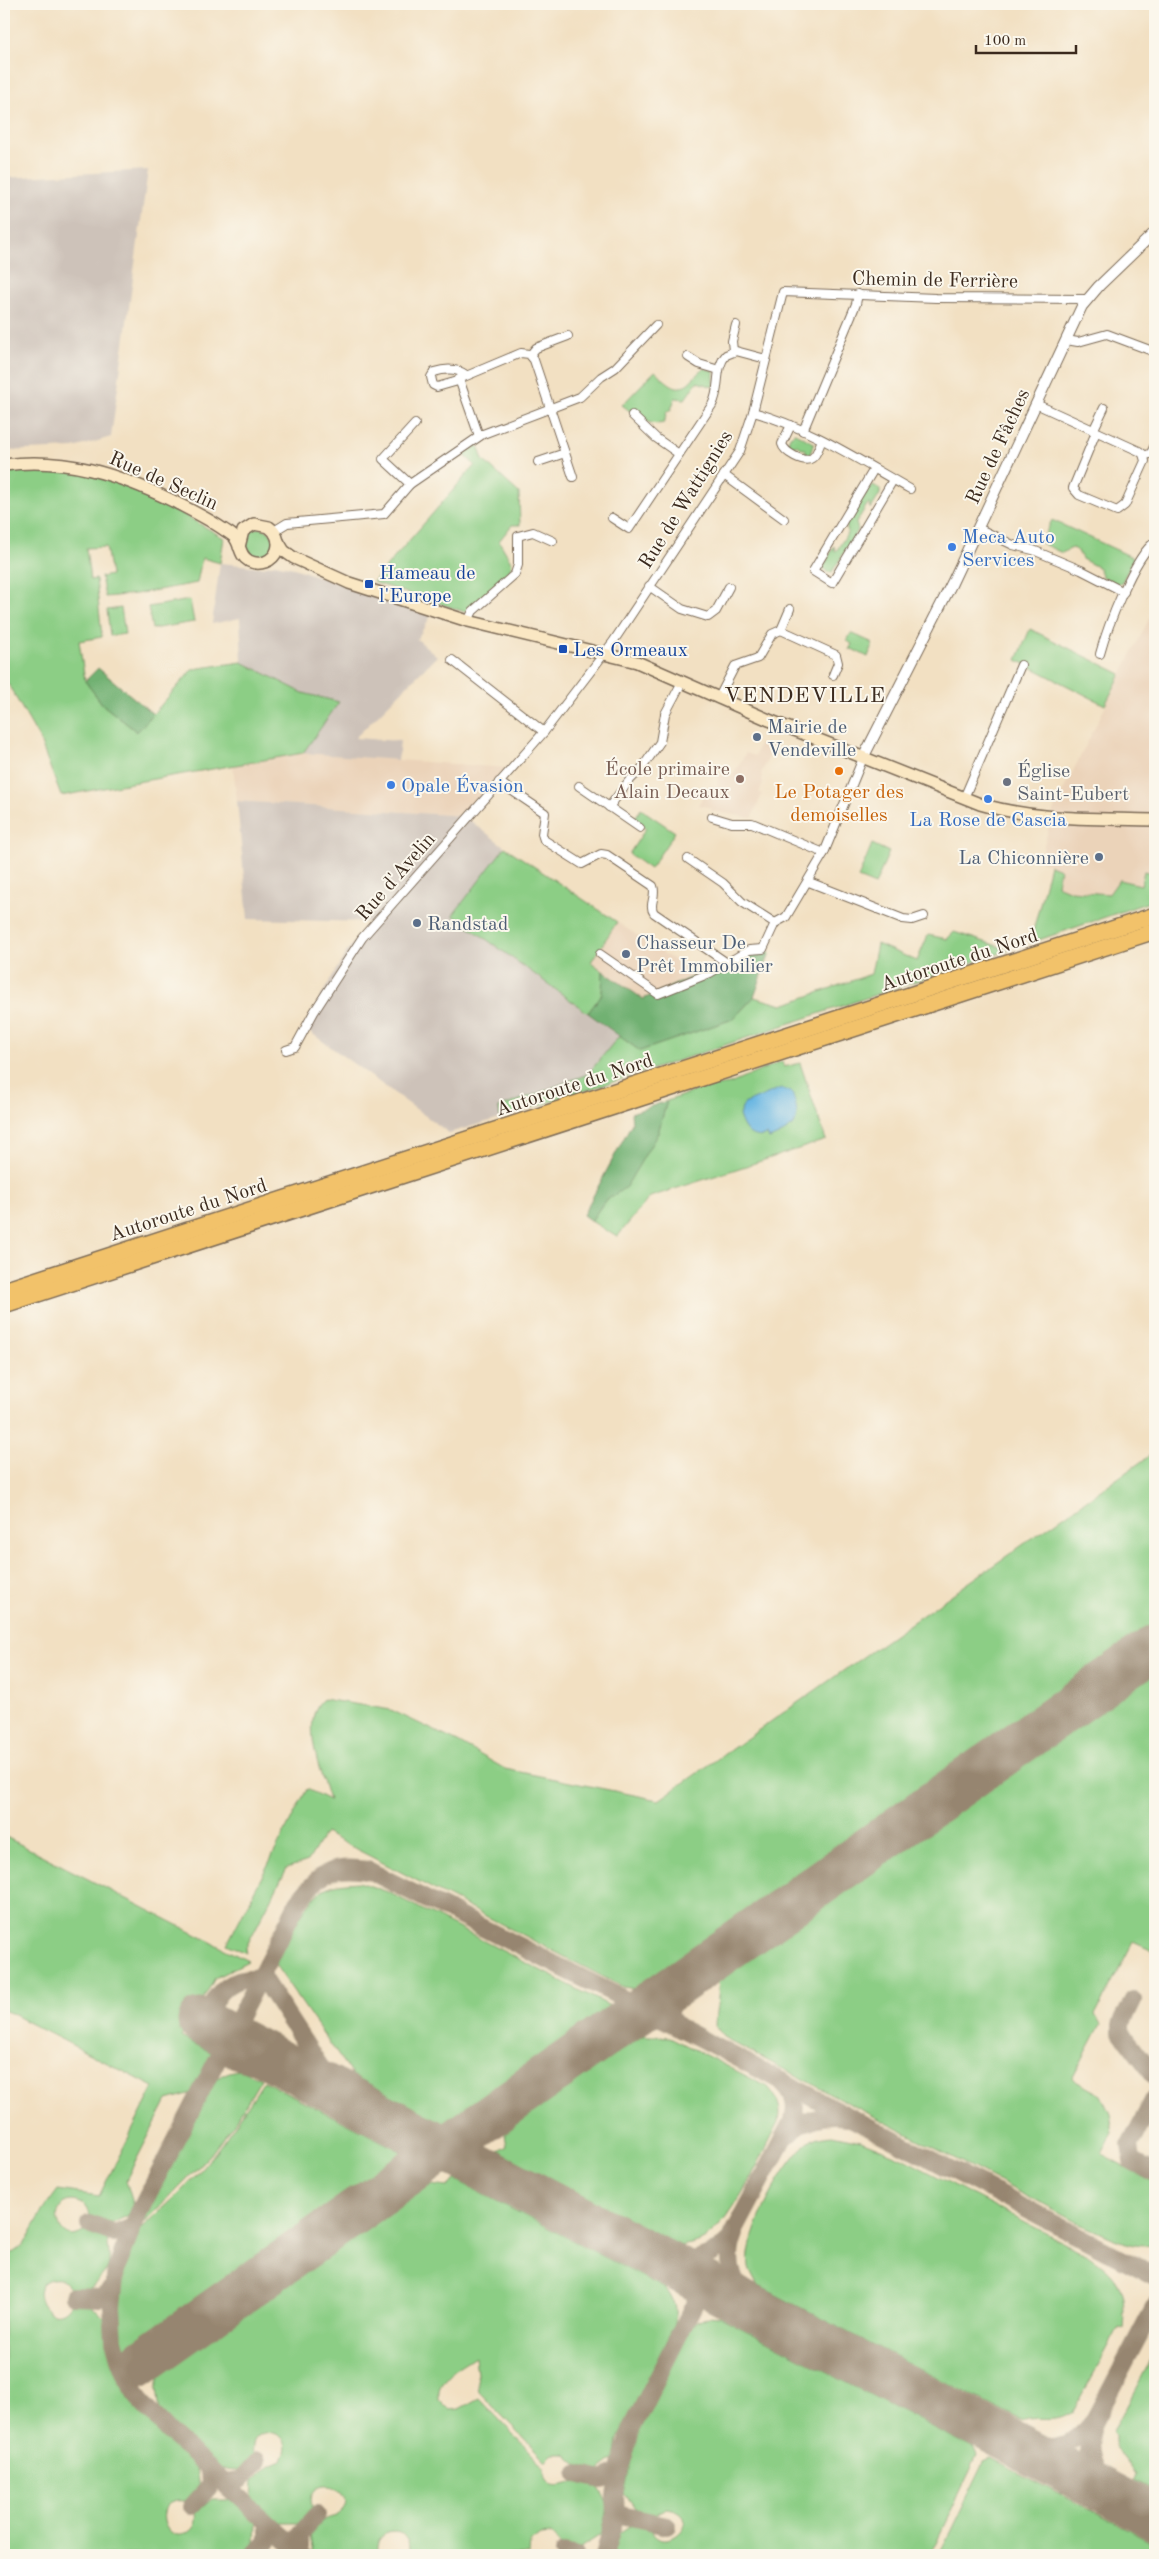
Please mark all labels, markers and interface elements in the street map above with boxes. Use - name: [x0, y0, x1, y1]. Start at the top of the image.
- scale bar: [976, 22, 1076, 54]
- text: 100 m: [984, 34, 1026, 49]
- street label: Chemin de Ferrière: [852, 270, 1018, 292]
- street label: Rue de Fâches: [963, 386, 1034, 508]
- street label: Rue de Wattignies: [636, 427, 737, 573]
- street label: Rue de Seclin: [106, 449, 221, 515]
- place label: Meca Auto Services: [962, 528, 1055, 571]
- marker: Meca Auto Services: [946, 541, 958, 553]
- place label: Hameau de l'Europe: [379, 564, 476, 607]
- marker: Hameau de l'Europe: [363, 578, 375, 590]
- place label: Les Ormeaux: [573, 641, 688, 661]
- marker: Les Ormeaux: [557, 643, 569, 655]
- district label: VENDEVILLE: [724, 685, 886, 707]
- place label: Mairie de Vendeville: [767, 718, 856, 761]
- marker: Mairie de Vendeville: [751, 731, 763, 743]
- place label: École primaire Alain Decaux: [605, 757, 730, 803]
- place label: Église Saint-Eubert: [1017, 759, 1129, 805]
- marker: Le Potager des demoiselles: [833, 765, 845, 777]
- marker: École primaire Alain Decaux: [734, 773, 746, 785]
- place label: Opale Évasion: [401, 774, 524, 797]
- marker: Église Saint-Eubert: [1001, 776, 1013, 788]
- marker: Opale Évasion: [385, 779, 397, 791]
- place label: Le Potager des demoiselles: [774, 783, 904, 826]
- marker: La Rose de Cascia: [982, 793, 994, 805]
- place label: La Rose de Cascia: [909, 811, 1067, 831]
- street label: Rue d'Avelin: [353, 829, 440, 925]
- place label: La Chiconnière: [958, 849, 1089, 869]
- marker: La Chiconnière: [1093, 851, 1105, 863]
- place label: Randstad: [427, 915, 508, 935]
- marker: Randstad: [411, 917, 423, 929]
- street label: Autoroute du Nord: [878, 926, 1041, 996]
- place label: Chasseur De Prêt Immobilier: [636, 934, 773, 977]
- marker: Chasseur De Prêt Immobilier: [620, 948, 632, 960]
- street label: Autoroute du Nord: [493, 1051, 656, 1121]
- street label: Autoroute du Nord: [107, 1176, 270, 1246]

